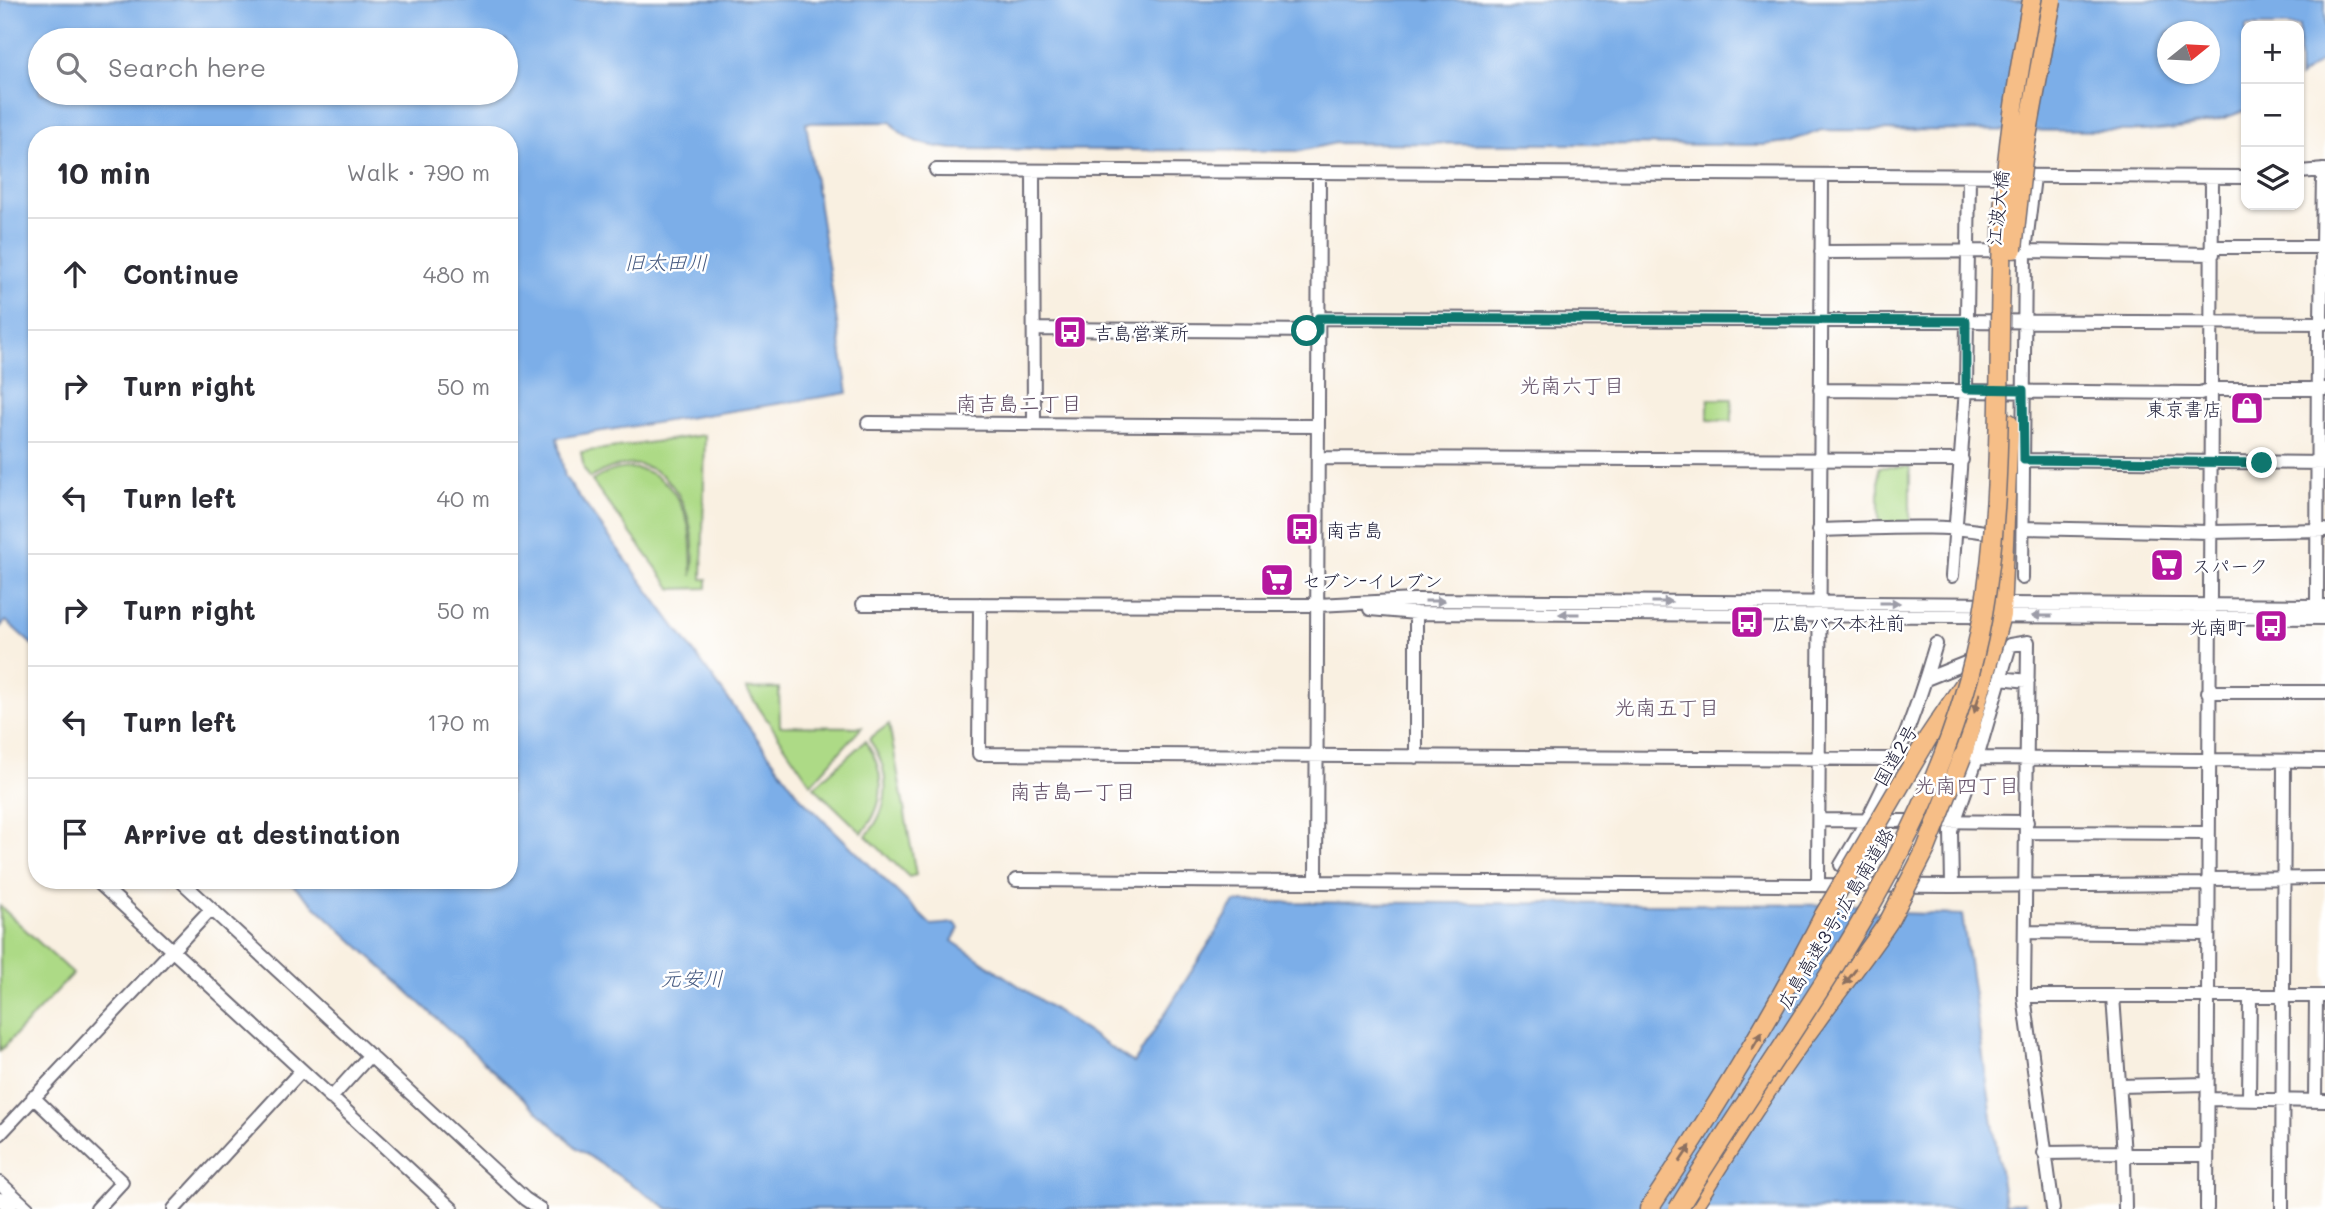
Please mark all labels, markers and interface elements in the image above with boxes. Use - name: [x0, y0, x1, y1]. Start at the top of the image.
- north arrow: [2157, 21, 2220, 84]
- map controls: [2241, 21, 2304, 210]
- button: +: [2241, 21, 2304, 84]
- search box: [28, 28, 518, 105]
- icon: search: [52, 48, 90, 86]
- text: Search here: [108, 50, 266, 84]
- button: −: [2241, 84, 2304, 147]
- button: layers: [2241, 147, 2304, 210]
- text: 10 min: [56, 152, 151, 192]
- text: Walk · 790 m: [346, 157, 490, 187]
- street label: 江波大橋: [1981, 169, 2013, 247]
- water label: 旧太田川: [624, 248, 708, 275]
- icon: ahead: [56, 255, 94, 293]
- text: Continue: [123, 257, 239, 291]
- text: 480 m: [423, 259, 490, 289]
- bus stop icon: 吉島営業所: [1051, 313, 1089, 351]
- route start: [1291, 315, 1322, 346]
- place label: 吉島営業所: [1094, 320, 1189, 345]
- icon: right: [56, 367, 94, 405]
- text: Turn right: [123, 369, 256, 403]
- text: 50 m: [437, 371, 490, 401]
- district label: 光南六丁目: [1520, 371, 1625, 398]
- district label: 南吉島二丁目: [956, 389, 1082, 416]
- shop icon: 東京書店: [2228, 389, 2266, 427]
- place label: 東京書店: [2146, 396, 2222, 421]
- route end: [2246, 447, 2277, 478]
- icon: left: [56, 479, 94, 517]
- text: Turn left: [123, 481, 236, 515]
- text: 40 m: [437, 483, 490, 513]
- bus stop icon: 南吉島: [1283, 510, 1321, 548]
- place label: 南吉島: [1326, 517, 1383, 542]
- supermarket icon: スパーク: [2148, 546, 2186, 584]
- place label: スパーク: [2192, 553, 2268, 578]
- supermarket icon: セブン-イレブン: [1258, 561, 1296, 599]
- place label: セブン-イレブン: [1302, 568, 1443, 593]
- icon: right: [56, 591, 94, 629]
- text: Turn right: [123, 593, 256, 627]
- text: 50 m: [437, 595, 490, 625]
- one-way arrow: [1424, 595, 1446, 607]
- one-way arrow: [1652, 596, 1674, 608]
- one-way arrow: [1879, 597, 1901, 609]
- bus stop icon: 広島バス本社前: [1728, 603, 1766, 641]
- bus stop icon: 光南町: [2252, 607, 2290, 645]
- one-way arrow: [1558, 608, 1580, 620]
- place label: 広島バス本社前: [1772, 610, 1905, 635]
- one-way arrow: [2030, 610, 2052, 622]
- place label: 光南町: [2189, 614, 2246, 639]
- district label: 光南五丁目: [1615, 693, 1720, 720]
- one-way arrow: [1972, 693, 1982, 714]
- icon: left: [56, 703, 94, 741]
- text: Turn left: [123, 705, 236, 739]
- text: 170 m: [427, 707, 490, 737]
- street label: 国道2号: [1867, 719, 1923, 791]
- district label: 光南四丁目: [1915, 771, 2020, 798]
- district label: 南吉島一丁目: [1010, 777, 1136, 804]
- icon: arrive: [56, 815, 94, 853]
- text: Arrive at destination: [123, 817, 400, 851]
- street label: 広島高速3号;広島南道路: [1771, 823, 1899, 1013]
- water label: 元安川: [661, 964, 724, 991]
- one-way arrow: [1842, 968, 1857, 986]
- one-way arrow: [1750, 1032, 1763, 1051]
- one-way arrow: [1679, 1145, 1692, 1164]

